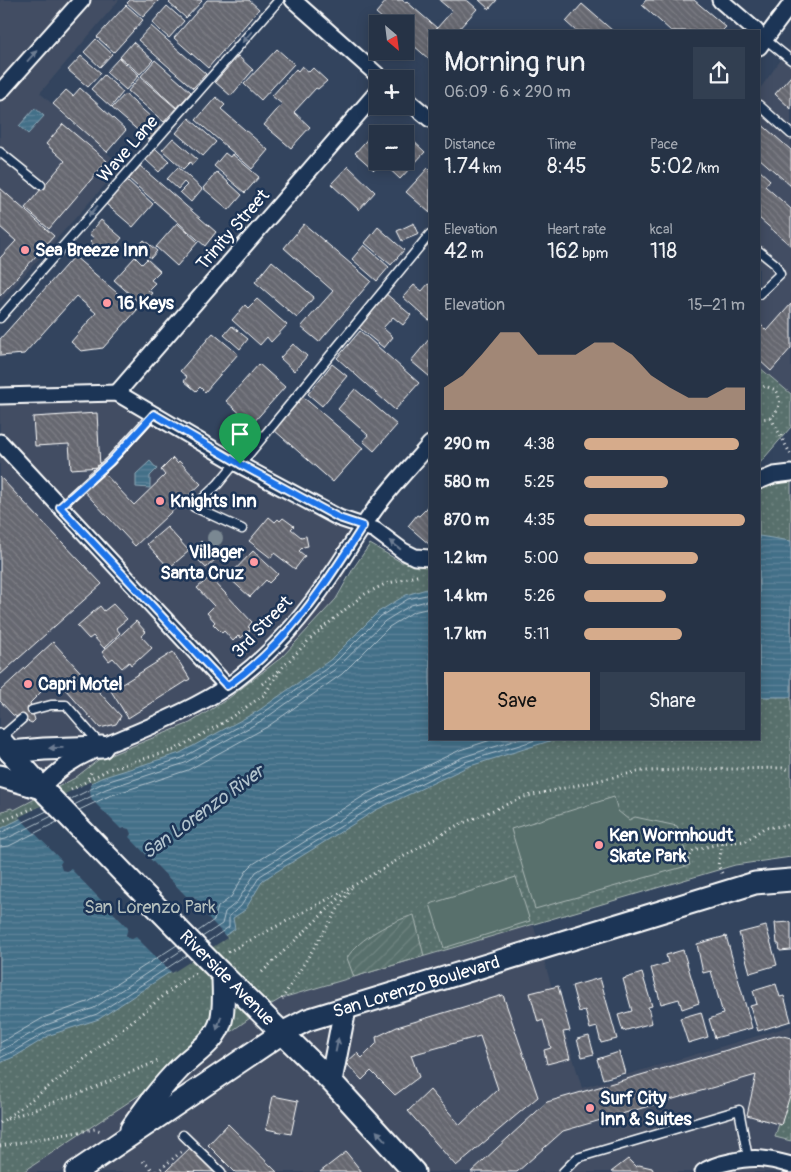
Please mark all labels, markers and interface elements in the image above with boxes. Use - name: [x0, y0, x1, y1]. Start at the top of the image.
- north arrow: [369, 15, 414, 60]
- map controls: [369, 15, 414, 170]
- one-way arrow: [241, 30, 252, 43]
- text: Morning run: [444, 45, 586, 80]
- button: share: [693, 47, 745, 99]
- one-way arrow: [27, 49, 38, 62]
- button: +: [369, 70, 414, 115]
- text: 06:09 · 6 × 290 m: [444, 82, 571, 102]
- street label: Wave Lane: [93, 111, 164, 187]
- button: −: [369, 125, 414, 170]
- text: Distance: [444, 136, 495, 153]
- text: Time: [547, 136, 576, 153]
- text: Pace: [650, 136, 678, 153]
- text: 1.74: [444, 153, 480, 180]
- text: 8:45: [547, 153, 587, 180]
- text: 5:02: [650, 153, 693, 180]
- text: km: [480, 160, 501, 177]
- text: /km: [693, 160, 719, 177]
- street label: Trinity Street: [192, 184, 275, 275]
- one-way arrow: [88, 205, 99, 218]
- text: Elevation: [444, 221, 497, 238]
- text: Heart rate: [547, 221, 606, 238]
- text: kcal: [650, 221, 673, 238]
- text: 42: [444, 238, 468, 265]
- text: 162: [547, 238, 579, 265]
- text: 118: [650, 238, 677, 265]
- place label: Sea Breeze Inn: [35, 239, 148, 262]
- marker: Sea Breeze Inn: [19, 244, 31, 256]
- text: m: [468, 245, 483, 262]
- text: bpm: [579, 245, 608, 262]
- place label: 16 Keys: [117, 292, 175, 315]
- text: Elevation: [444, 295, 505, 315]
- text: 15–21 m: [688, 295, 745, 315]
- marker: 16 Keys: [101, 297, 113, 309]
- pin: [219, 413, 261, 464]
- icon: arrive: [226, 420, 254, 448]
- text: 290 m: [444, 434, 490, 454]
- text: 4:38: [524, 434, 555, 454]
- text: 580 m: [444, 472, 489, 492]
- text: 5:25: [524, 472, 555, 492]
- place label: Knights Inn: [170, 490, 257, 513]
- marker: Knights Inn: [154, 495, 166, 507]
- text: 870 m: [444, 510, 489, 530]
- text: 4:35: [524, 510, 555, 530]
- one-way arrow: [388, 540, 402, 550]
- place label: Villager Santa Cruz: [160, 541, 245, 585]
- text: 1.2 km: [444, 548, 487, 568]
- text: 5:00: [524, 548, 559, 568]
- marker: Villager Santa Cruz: [248, 556, 260, 568]
- text: 1.4 km: [444, 586, 487, 606]
- text: 5:26: [524, 586, 555, 606]
- street label: 3rd Street: [227, 591, 298, 663]
- text: 1.7 km: [444, 624, 487, 644]
- text: 5:11: [524, 624, 549, 644]
- button: Save: [444, 672, 590, 730]
- button: Share: [600, 672, 745, 730]
- place label: Capri Motel: [38, 673, 123, 696]
- marker: Capri Motel: [22, 678, 34, 690]
- one-way arrow: [48, 745, 64, 753]
- water label: San Lorenzo River: [137, 758, 271, 864]
- place label: Ken Wormhoudt Skate Park: [609, 824, 734, 868]
- marker: Ken Wormhoudt Skate Park: [593, 839, 605, 851]
- park label: San Lorenzo Park: [84, 896, 216, 919]
- street label: Riverside Avenue: [174, 925, 280, 1031]
- street label: San Lorenzo Boulevard: [330, 950, 503, 1023]
- one-way arrow: [215, 1016, 223, 1031]
- one-way arrow: [333, 1036, 341, 1052]
- place label: Surf City Inn & Suites: [600, 1087, 692, 1131]
- marker: Surf City Inn & Suites: [584, 1102, 596, 1114]
- one-way arrow: [375, 1130, 387, 1142]

